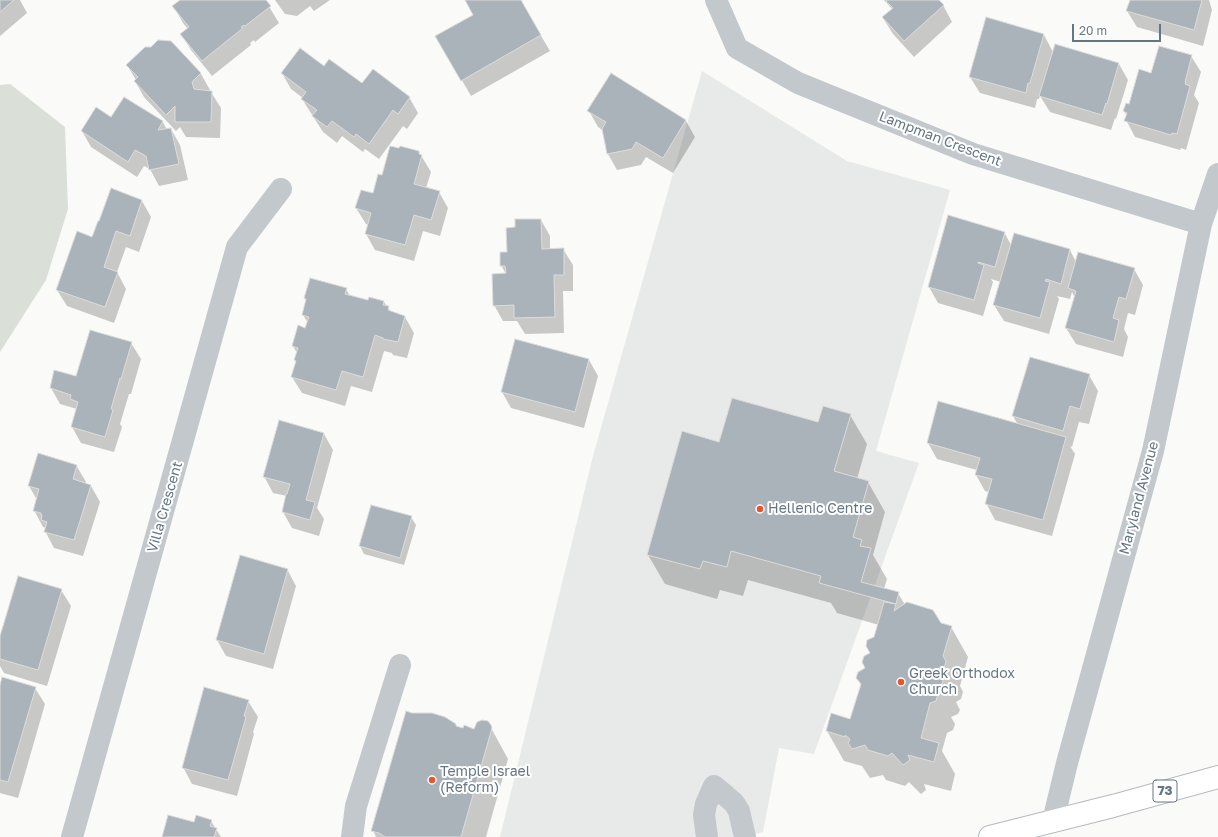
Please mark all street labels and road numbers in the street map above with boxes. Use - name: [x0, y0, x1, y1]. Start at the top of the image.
- street label: Lampman Crescent: [876, 108, 1004, 170]
- street label: Maryland Avenue: [1116, 440, 1162, 556]
- street label: Villa Crescent: [144, 460, 186, 554]
- road number: 73: [1153, 780, 1177, 802]

